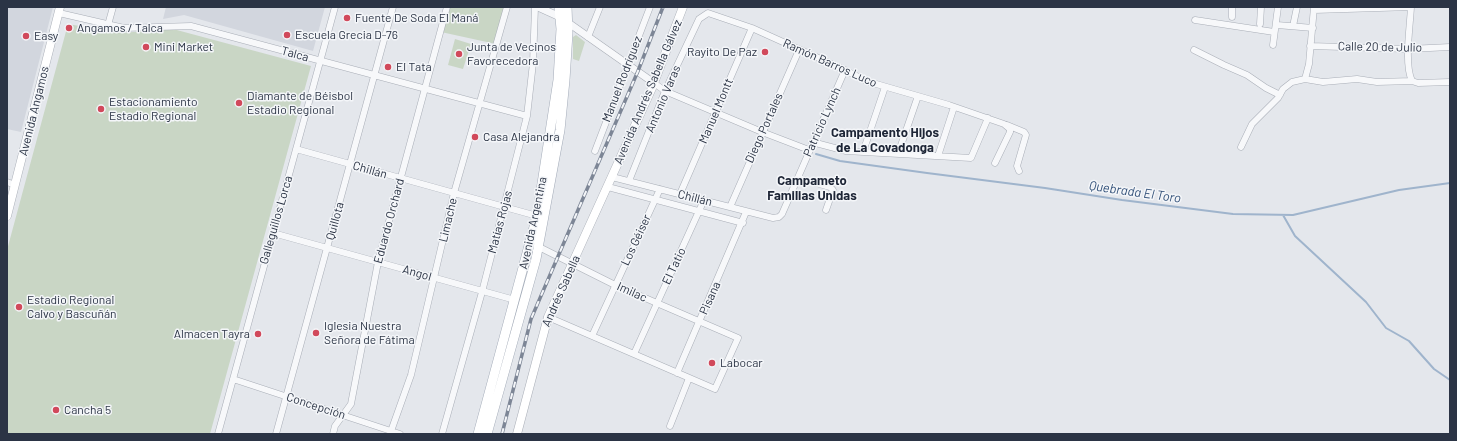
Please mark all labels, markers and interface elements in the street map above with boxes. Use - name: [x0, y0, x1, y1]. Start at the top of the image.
- place label: Fuente De Soda El Maná: [355, 11, 478, 25]
- marker: Fuente De Soda El Maná: [342, 13, 352, 23]
- street label: Avenida Andrés Sabella Gálvez: [611, 17, 685, 167]
- place label: Angamos / Talca: [77, 21, 163, 35]
- marker: Angamos / Talca: [64, 23, 74, 33]
- place label: Escuela Grecia D-76: [295, 28, 398, 42]
- place label: Easy: [34, 29, 58, 43]
- marker: Escuela Grecia D-76: [282, 30, 292, 40]
- marker: Easy: [21, 31, 31, 41]
- street label: Manuel Rodríguez: [599, 34, 645, 124]
- street label: Ramón Barros Luco: [781, 36, 879, 90]
- street label: Calle 20 de Julio: [1338, 39, 1422, 55]
- place label: Mini Market: [154, 40, 213, 54]
- place label: Junta de Vecinos Favorecedora: [467, 40, 556, 68]
- marker: Mini Market: [141, 42, 151, 52]
- street label: Talca: [280, 43, 310, 65]
- place label: Rayito De Paz: [687, 45, 757, 59]
- marker: Rayito De Paz: [760, 47, 770, 57]
- marker: Junta de Vecinos Favorecedora: [454, 49, 464, 59]
- place label: El Tata: [396, 60, 432, 74]
- marker: El Tata: [383, 62, 393, 72]
- street label: Antonio Varas: [642, 63, 684, 135]
- street label: Avenida Angamos: [16, 65, 52, 157]
- street label: Manuel Montt: [696, 76, 736, 146]
- street label: Patricio Lynch: [800, 85, 844, 159]
- place label: Diamante de Béisbol Estadio Regional: [247, 89, 353, 117]
- street label: Diego Portales: [742, 91, 786, 165]
- place label: Estacionamiento Estadio Regional: [109, 95, 198, 123]
- marker: Diamante de Béisbol Estadio Regional: [234, 98, 244, 108]
- marker: Estacionamiento Estadio Regional: [96, 104, 106, 114]
- district label: Campamento Hijos de La Covadonga: [831, 125, 939, 156]
- place label: Casa Alejandra: [483, 130, 560, 144]
- marker: Casa Alejandra: [470, 132, 480, 142]
- street label: Chillán: [351, 158, 389, 182]
- district label: Campameto Familias Unidas: [767, 173, 857, 204]
- street label: Galleguillos Lorca: [256, 174, 296, 266]
- street label: Avenida Argentina: [516, 175, 550, 271]
- street label: Eduardo Orchard: [371, 177, 407, 265]
- water label: Quebrada El Toro: [1088, 178, 1182, 206]
- street label: Chillán: [676, 187, 714, 209]
- street label: Matías Rojas: [485, 189, 515, 255]
- street label: Limache: [436, 196, 460, 244]
- street label: Quillota: [323, 200, 347, 242]
- street label: Los Géiser: [618, 212, 654, 268]
- street label: El Tatio: [659, 245, 689, 287]
- street label: Andrés Sabella: [539, 253, 583, 329]
- street label: Angol: [401, 262, 433, 284]
- street label: Imilac: [615, 279, 649, 305]
- street label: Pisana: [696, 279, 724, 317]
- place label: Estadio Regional Calvo y Bascuñán: [27, 293, 117, 321]
- marker: Estadio Regional Calvo y Bascuñán: [14, 302, 24, 312]
- place label: Iglesia Nuestra Señora de Fátima: [324, 319, 415, 347]
- place label: Almacen Tayra: [174, 327, 250, 341]
- marker: Iglesia Nuestra Señora de Fátima: [311, 328, 321, 338]
- marker: Almacen Tayra: [253, 329, 263, 339]
- place label: Labocar: [720, 356, 763, 370]
- marker: Labocar: [707, 358, 717, 368]
- street label: Concepción: [285, 390, 347, 422]
- place label: Cancha 5: [64, 403, 111, 417]
- marker: Cancha 5: [51, 405, 61, 415]

